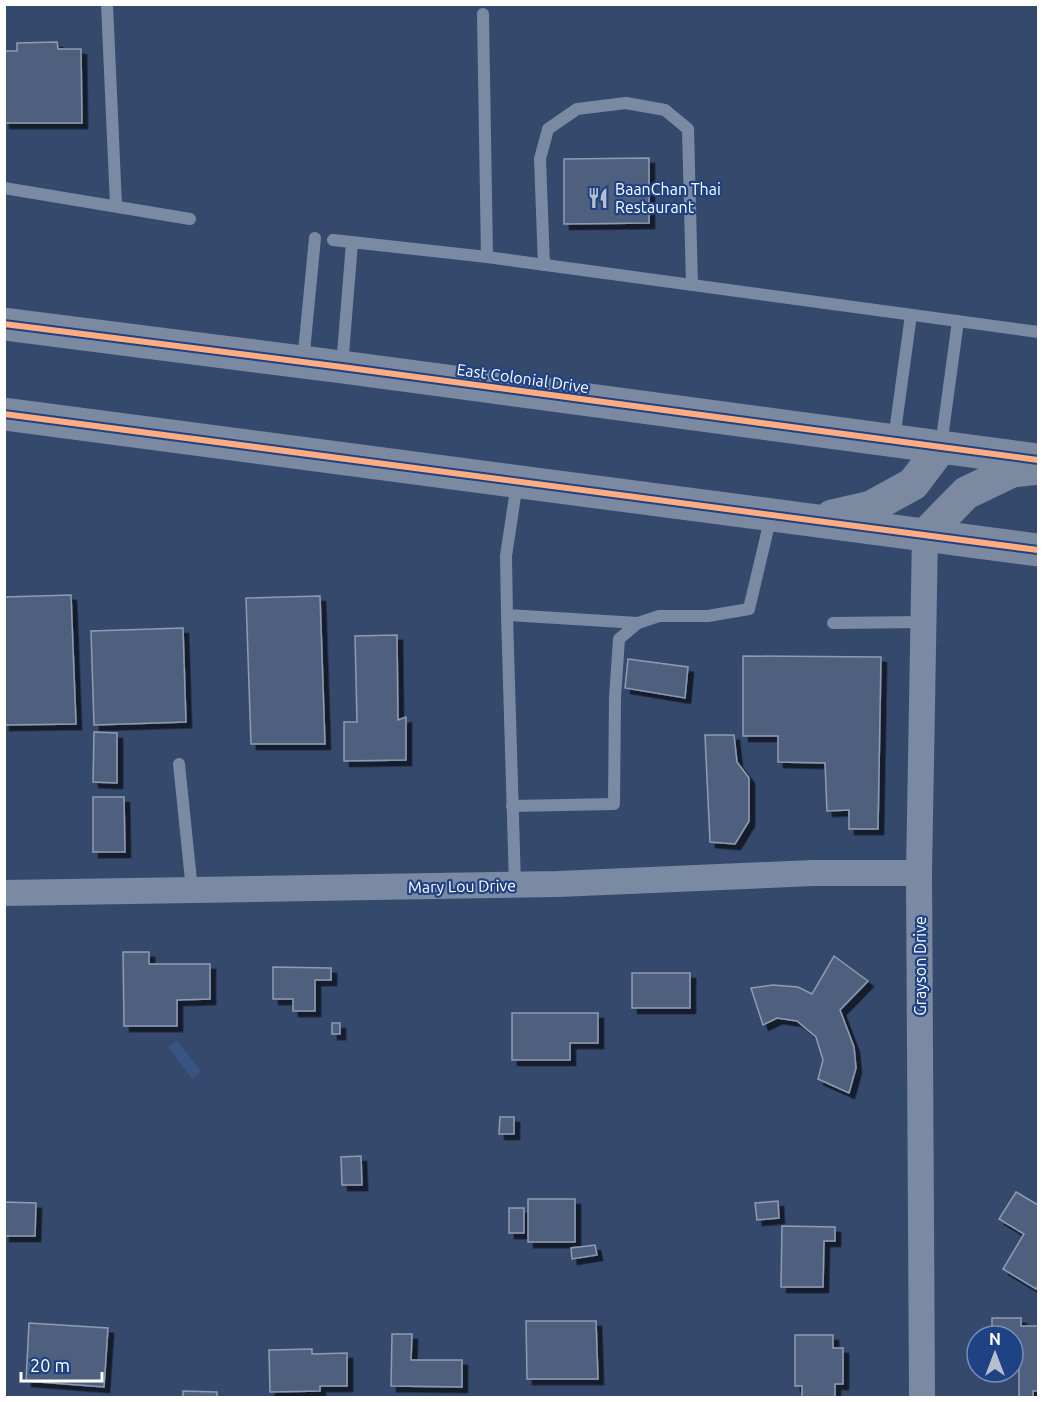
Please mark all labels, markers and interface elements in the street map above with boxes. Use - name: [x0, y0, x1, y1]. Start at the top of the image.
- place label: BaanChan Thai Restaurant: [615, 180, 721, 216]
- restaurant icon: BaanChan Thai Restaurant: [586, 186, 610, 210]
- street label: East Colonial Drive: [456, 360, 590, 396]
- street label: Mary Lou Drive: [408, 876, 516, 896]
- street label: Grayson Drive: [911, 916, 929, 1016]
- north arrow: [965, 1324, 1025, 1384]
- text: N: [989, 1330, 1001, 1348]
- scale bar: [21, 1345, 102, 1383]
- text: 20 m: [30, 1355, 70, 1375]

